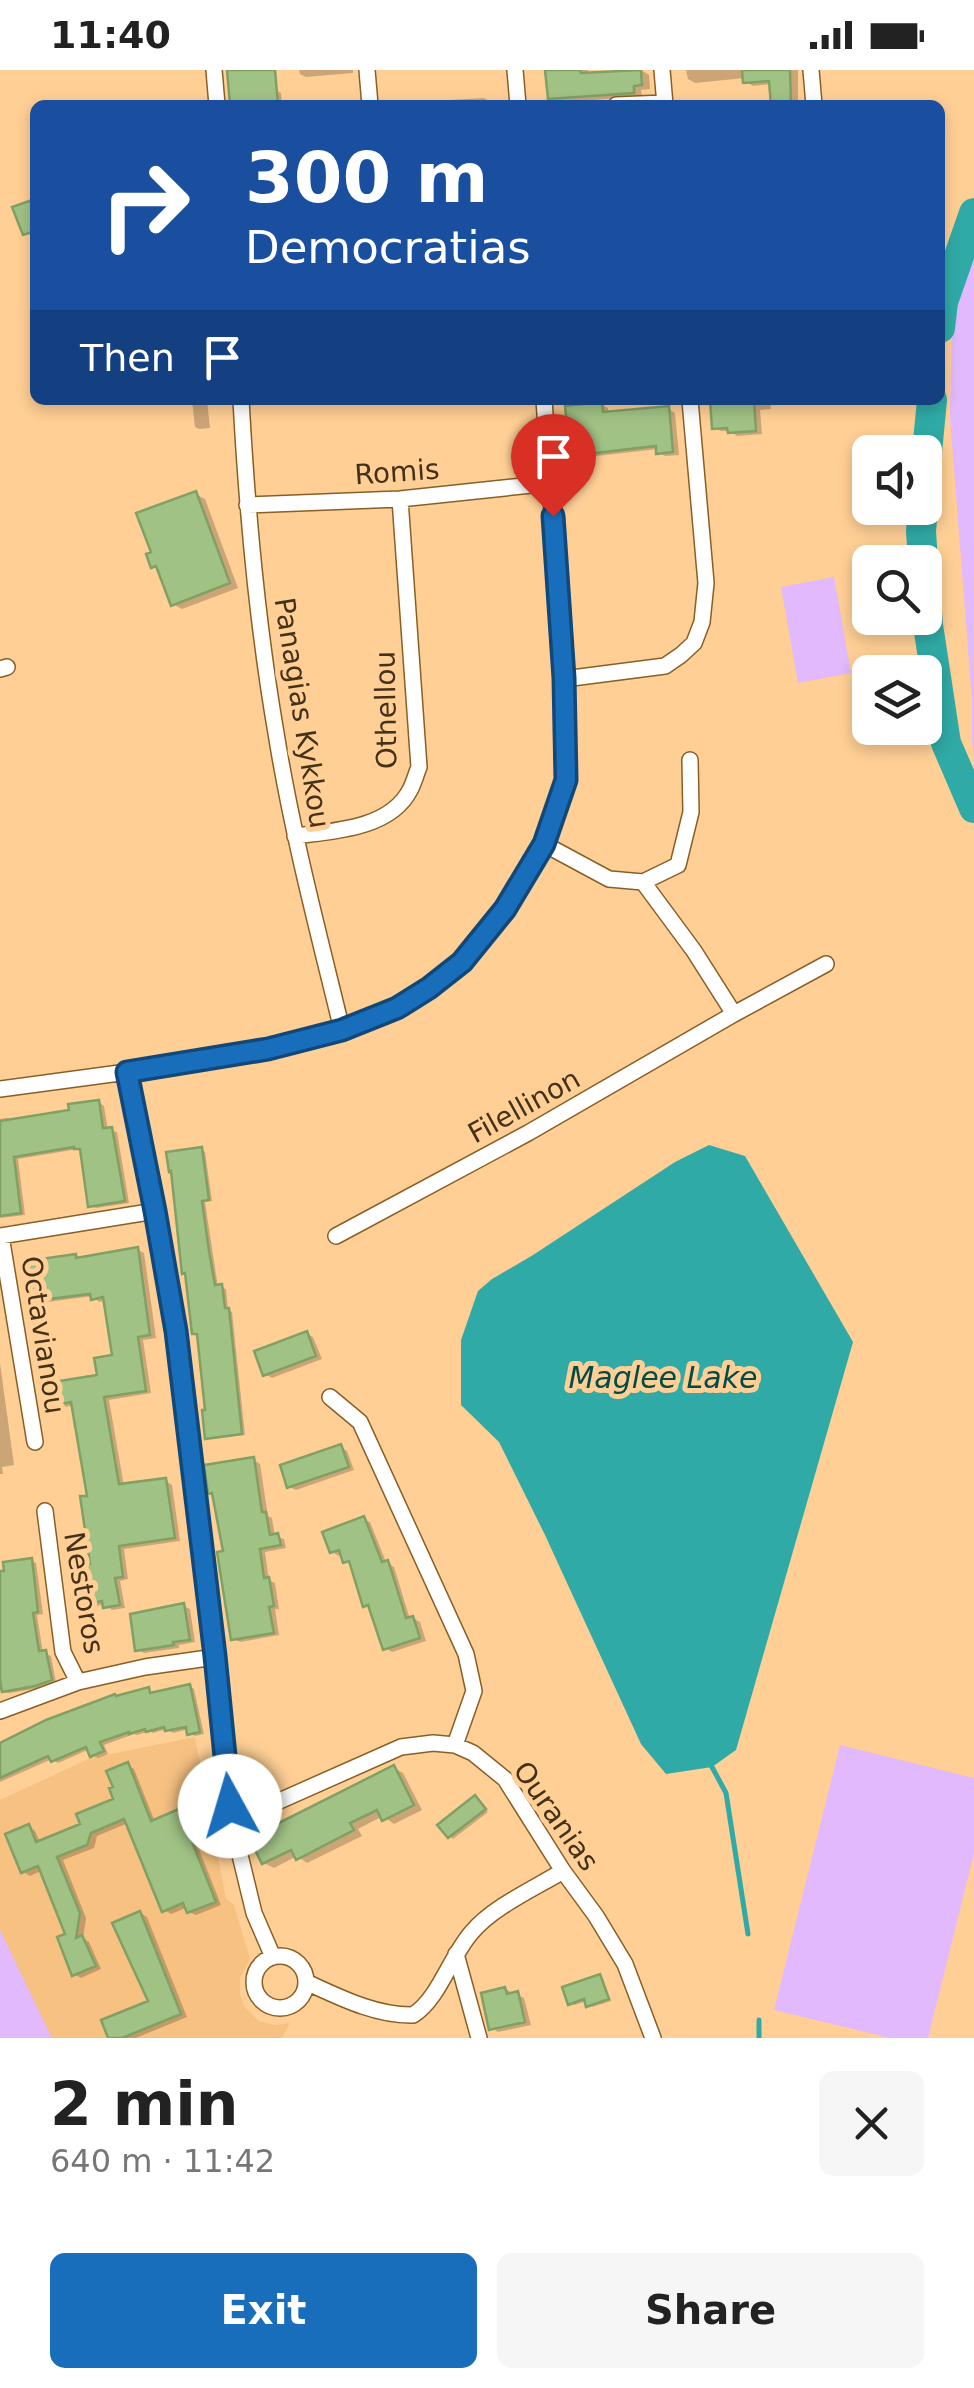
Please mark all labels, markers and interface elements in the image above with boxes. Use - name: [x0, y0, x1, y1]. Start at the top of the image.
- text: 11:40: [50, 13, 171, 57]
- text: 300 m: [245, 137, 488, 219]
- icon: right: [80, 140, 210, 270]
- text: Democratias: [245, 221, 531, 274]
- icon: arrive: [195, 330, 250, 385]
- text: Then: [80, 336, 175, 380]
- pin: [511, 414, 596, 517]
- icon: arrive: [526, 429, 581, 484]
- map controls: [852, 435, 942, 745]
- button: sound: [852, 435, 942, 525]
- street label: Romis: [353, 453, 441, 491]
- button: search: [852, 545, 942, 635]
- street label: Panagias Kykkou: [267, 595, 337, 831]
- street label: Othellou: [368, 651, 404, 769]
- button: layers: [852, 655, 942, 745]
- street label: Filellinon: [462, 1062, 586, 1150]
- street label: Octavianou: [14, 1254, 72, 1416]
- water label: Maglee Lake: [568, 1360, 758, 1395]
- street label: Nestoros: [57, 1529, 111, 1657]
- position arrow: [178, 1754, 282, 1858]
- street label: Ouranias: [506, 1755, 606, 1877]
- text: 2 min: [50, 2069, 238, 2139]
- button: close: [819, 2071, 924, 2176]
- text: 640 m · 11:42: [50, 2142, 275, 2180]
- button: Exit: [50, 2253, 477, 2368]
- button: Share: [497, 2253, 924, 2368]

